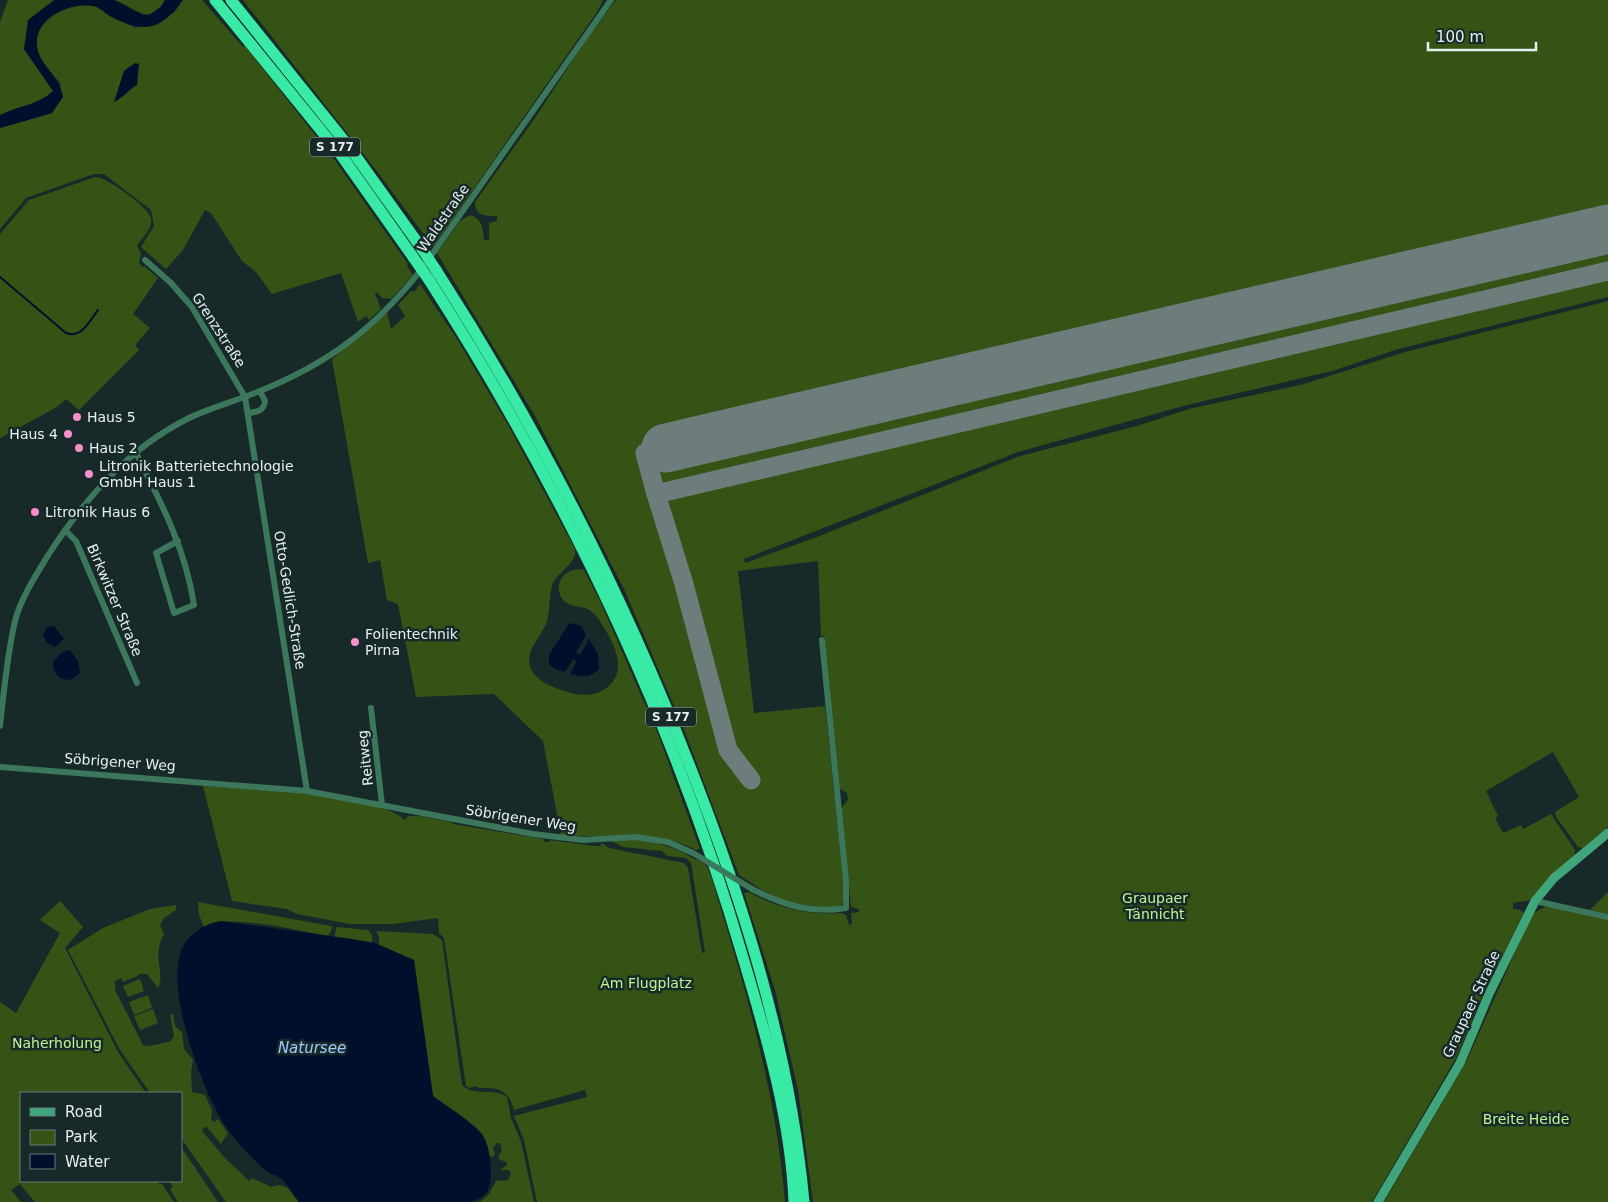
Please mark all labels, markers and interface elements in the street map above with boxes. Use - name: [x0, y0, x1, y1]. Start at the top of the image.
- scale bar: [1428, 20, 1536, 52]
- text: 100 m: [1436, 28, 1484, 46]
- road number: S 177: [310, 138, 360, 156]
- street label: Waldstraße: [414, 181, 472, 255]
- street label: Grenzstraße: [189, 290, 249, 370]
- place label: Haus 5: [87, 409, 136, 425]
- marker: Haus 5: [71, 411, 83, 423]
- place label: Haus 4: [9, 426, 58, 442]
- marker: Haus 4: [62, 428, 74, 440]
- place label: Haus 2: [89, 440, 138, 456]
- marker: Haus 2: [73, 442, 85, 454]
- place label: Litronik Batterietechnologie GmbH Haus 1: [99, 458, 294, 490]
- marker: Litronik Batterietechnologie GmbH Haus 1: [83, 468, 95, 480]
- place label: Litronik Haus 6: [45, 504, 150, 520]
- marker: Litronik Haus 6: [29, 506, 41, 518]
- street label: Otto-Gedlich-Straße: [271, 529, 309, 671]
- street label: Birkwitzer Straße: [84, 541, 146, 659]
- place label: Folientechnik Pirna: [365, 626, 459, 658]
- marker: Folientechnik Pirna: [349, 636, 361, 648]
- road number: S 177: [646, 708, 696, 726]
- street label: Reitweg: [354, 729, 376, 787]
- street label: Söbrigener Weg: [64, 750, 176, 774]
- street label: Söbrigener Weg: [465, 801, 577, 835]
- park label: Graupaer Tännicht: [1122, 890, 1188, 922]
- street label: Graupaer Straße: [1439, 948, 1503, 1060]
- park label: Am Flugplatz: [600, 975, 692, 991]
- park label: Naherholung: [12, 1035, 102, 1051]
- water label: Natursee: [278, 1039, 346, 1057]
- legend: [20, 1092, 182, 1182]
- text: Road: [65, 1103, 103, 1121]
- park label: Breite Heide: [1483, 1111, 1569, 1127]
- text: Park: [65, 1128, 98, 1146]
- text: Water: [65, 1153, 110, 1171]

